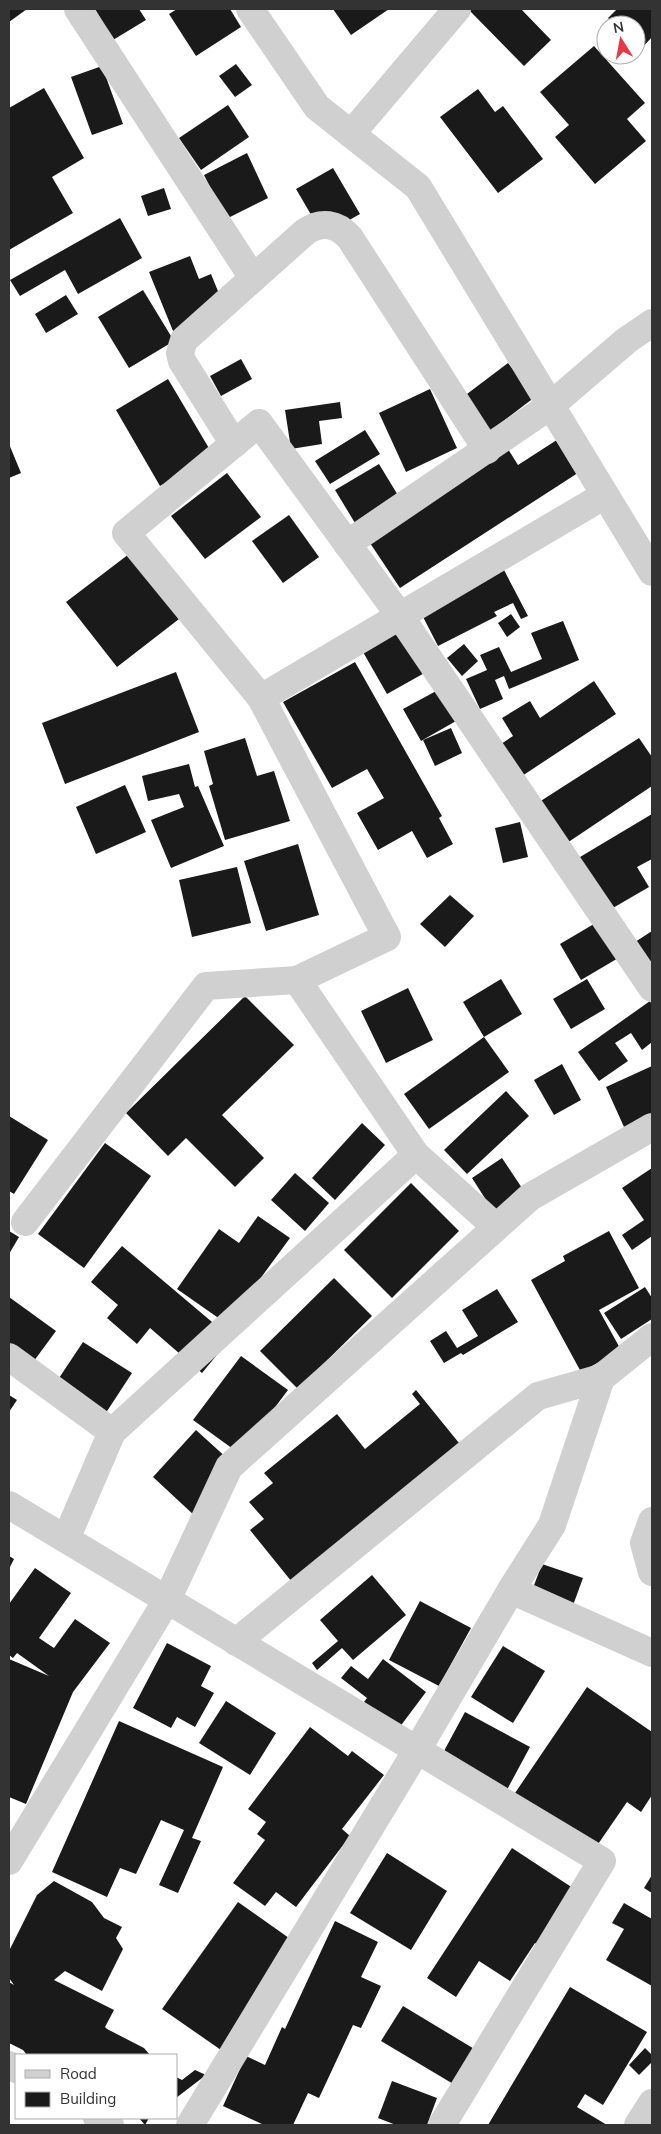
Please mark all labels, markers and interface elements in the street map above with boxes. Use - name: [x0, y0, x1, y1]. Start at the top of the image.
- north arrow: [596, 15, 646, 65]
- text: N: [612, 17, 625, 37]
- legend: [15, 2054, 178, 2119]
- text: Road: [60, 2064, 97, 2083]
- text: Building: [60, 2089, 116, 2108]

